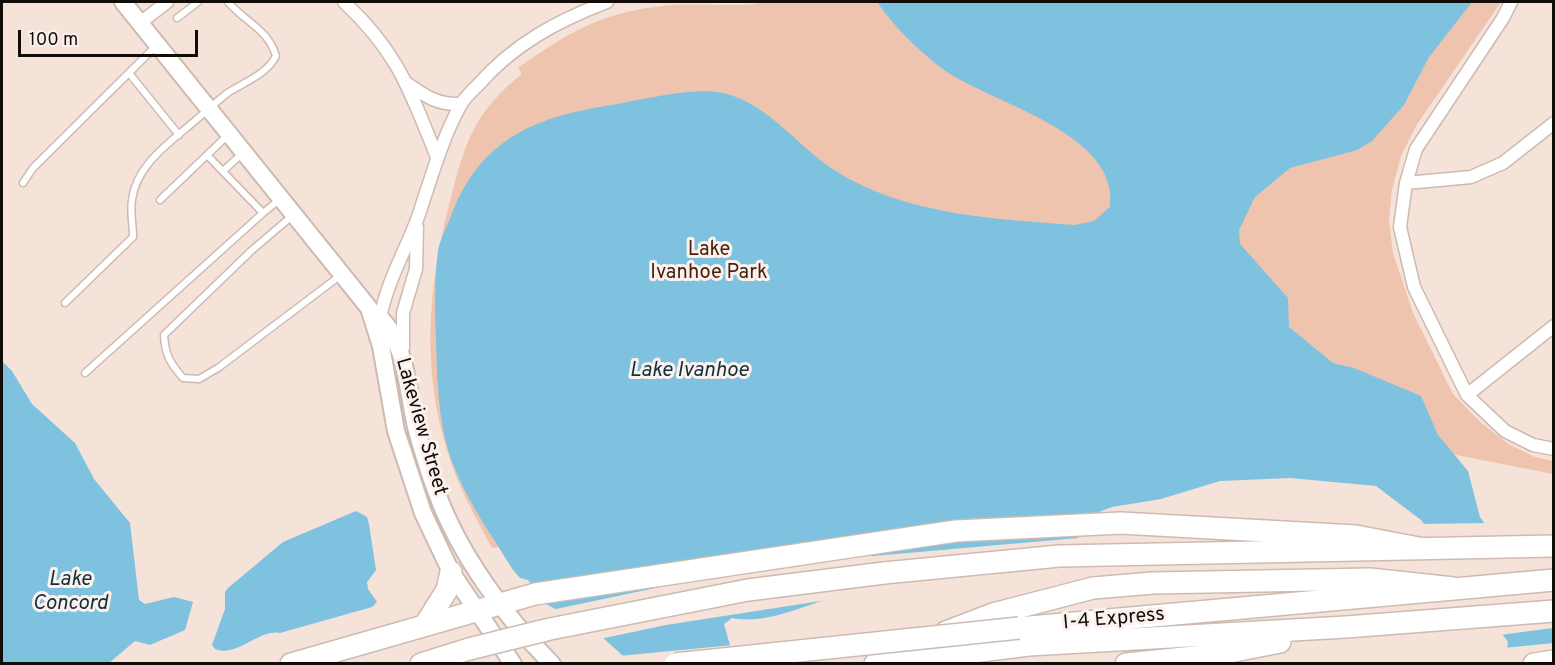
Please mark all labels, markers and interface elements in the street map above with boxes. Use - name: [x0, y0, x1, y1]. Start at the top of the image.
- scale bar: [21, 18, 201, 56]
- text: 100 m: [29, 29, 78, 52]
- park label: Lake Ivanhoe Park: [650, 239, 768, 286]
- street label: Lakeview Street: [389, 355, 451, 499]
- water label: Lake Ivanhoe: [629, 359, 749, 385]
- water label: Lake Concord: [32, 568, 108, 618]
- street label: I-4 Express: [1062, 604, 1166, 636]

